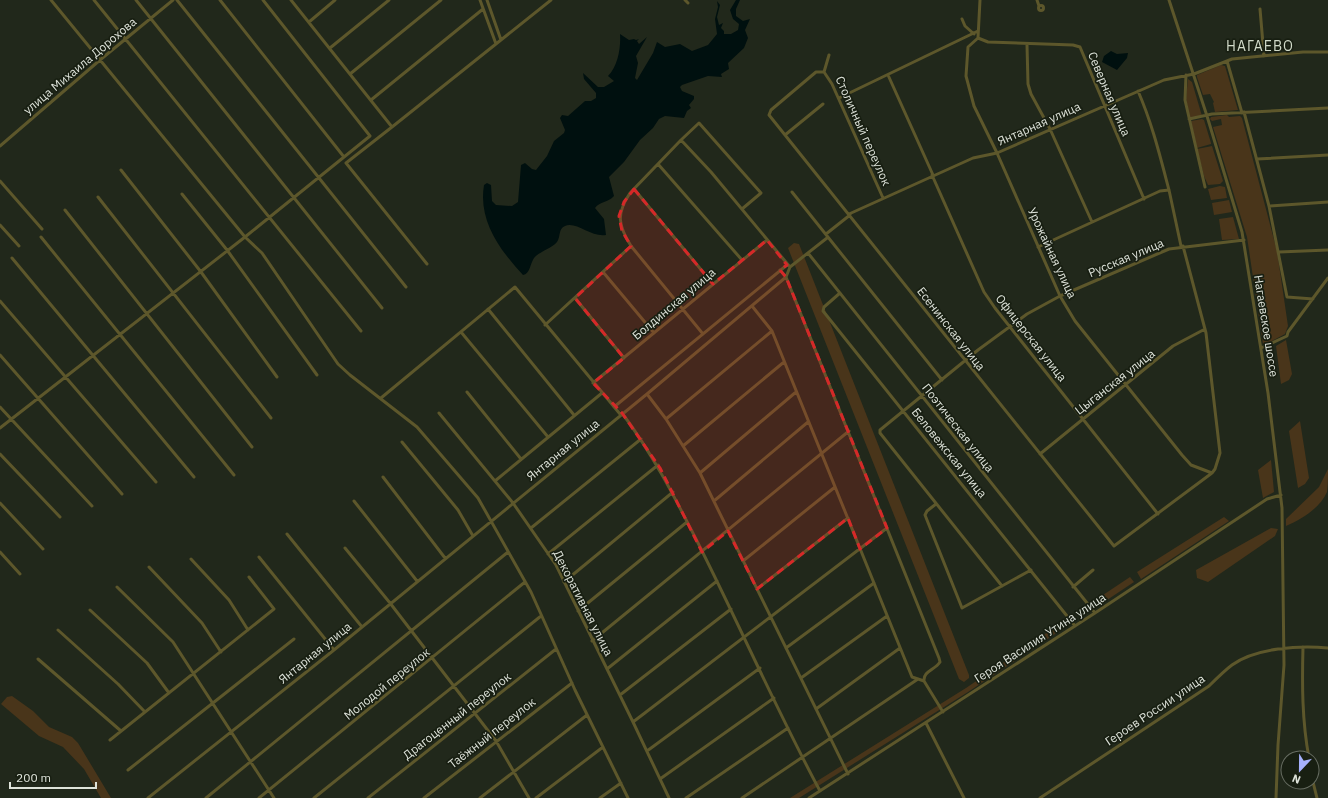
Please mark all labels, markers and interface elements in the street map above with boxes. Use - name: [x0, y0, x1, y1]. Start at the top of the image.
- street label: улица Михаила Дорохова: [20, 14, 140, 117]
- district label: НАГАЕВО: [1226, 37, 1294, 55]
- street label: Северная улица: [1085, 49, 1134, 139]
- street label: Столичный переулок: [833, 74, 895, 188]
- street label: Янтарная улица: [995, 98, 1083, 149]
- street label: Урожайная улица: [1025, 205, 1080, 301]
- street label: Русская улица: [1086, 235, 1166, 280]
- street label: Болдинская улица: [629, 264, 719, 343]
- street label: Нагаевское шоссе: [1251, 274, 1282, 378]
- street label: Есенинская улица: [914, 284, 989, 374]
- street label: Офицерская улица: [993, 291, 1071, 385]
- street label: Цыганская улица: [1072, 345, 1158, 417]
- street label: Поэтическая улица: [919, 380, 998, 475]
- street label: Беловежская улица: [909, 405, 991, 501]
- street label: Янтарная улица: [523, 415, 603, 484]
- street label: Декоративная улица: [550, 547, 617, 659]
- street label: Героя Василия Утина улица: [971, 589, 1109, 686]
- street label: Янтарная улица: [275, 618, 355, 687]
- street label: Молодой переулок: [341, 644, 433, 723]
- street label: Драгоценный переулок: [400, 668, 514, 762]
- street label: Героев России улица: [1102, 670, 1208, 749]
- street label: Таёжный переулок: [445, 694, 539, 771]
- north arrow: [1280, 750, 1320, 790]
- scale bar: [10, 764, 96, 790]
- text: 200 m: [16, 770, 51, 785]
- text: N: [1290, 771, 1303, 787]

